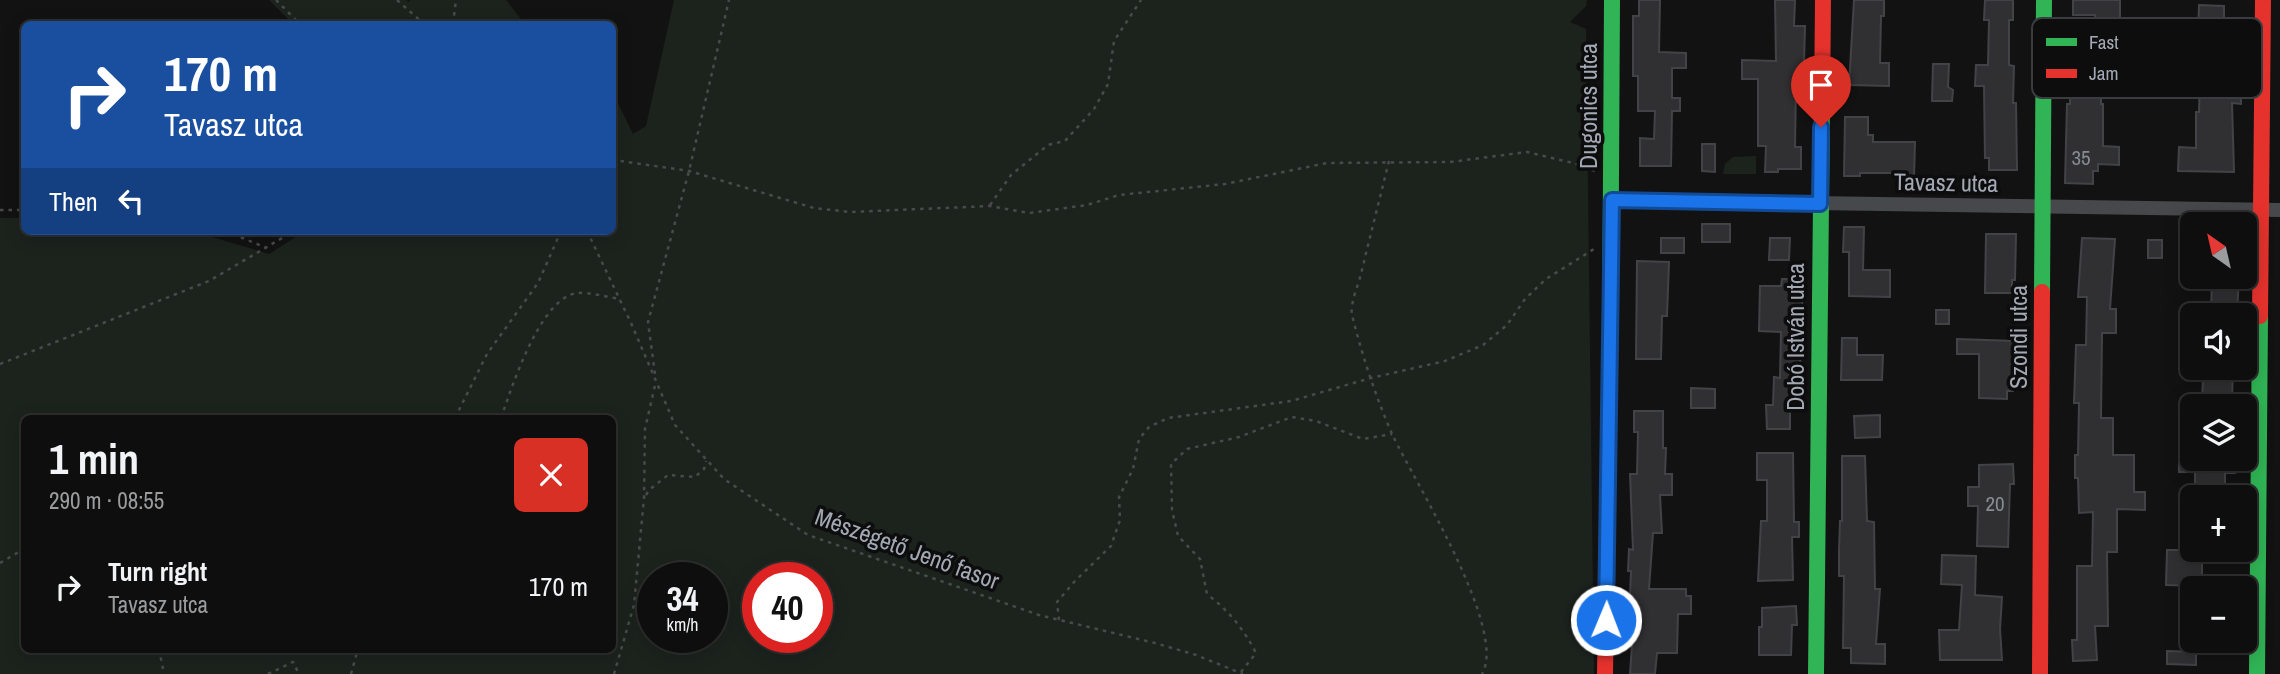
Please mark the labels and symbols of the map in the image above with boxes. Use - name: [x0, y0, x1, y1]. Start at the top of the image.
- legend: [2032, 18, 2262, 98]
- text: Fast: [2089, 29, 2119, 55]
- street label: Dugonics utca: [1572, 43, 1604, 169]
- pin: [1791, 55, 1851, 127]
- text: Jam: [2089, 60, 2118, 86]
- house number: 35: [2071, 143, 2091, 172]
- street label: Tavasz utca: [1894, 165, 1998, 199]
- north arrow: [2180, 212, 2258, 289]
- street label: Dobó István utca: [1779, 263, 1811, 411]
- street label: Szondi utca: [2002, 285, 2034, 389]
- house number: 20: [1985, 489, 2005, 518]
- street label: Mészégető Jenő fasor: [811, 500, 1004, 596]
- speed limit sign: 40: [742, 562, 833, 653]
- position arrow: [1569, 583, 1643, 657]

